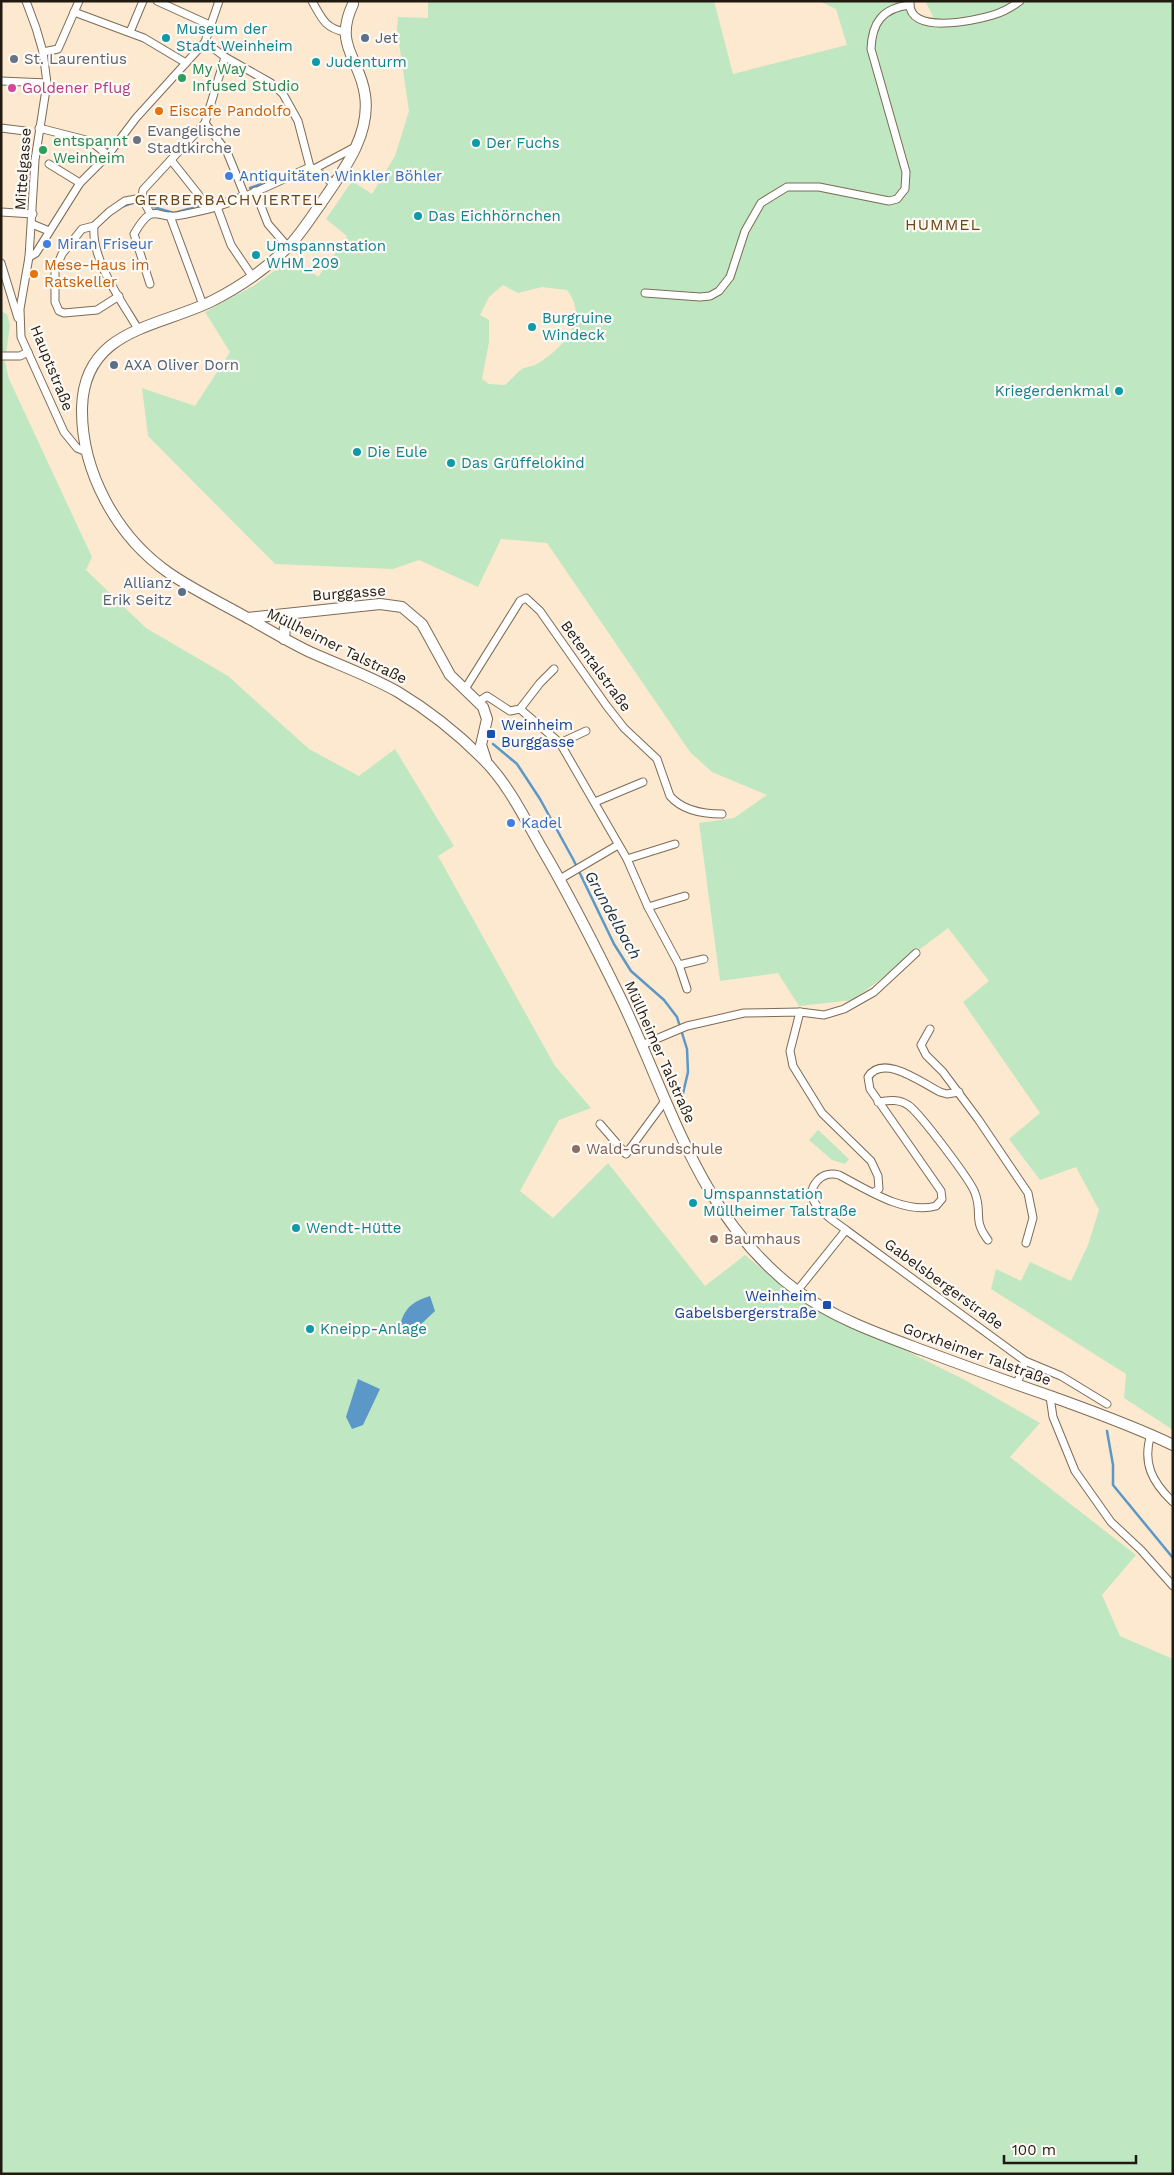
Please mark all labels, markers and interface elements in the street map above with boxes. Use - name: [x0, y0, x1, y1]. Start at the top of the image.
- place label: Museum der Stadt Weinheim: [176, 20, 293, 55]
- place label: Jet: [375, 29, 399, 47]
- marker: Museum der Stadt Weinheim: [160, 32, 172, 44]
- marker: Jet: [359, 32, 371, 44]
- place label: St. Laurentius: [24, 50, 127, 68]
- marker: St. Laurentius: [8, 53, 20, 65]
- place label: Judenturm: [326, 53, 407, 71]
- marker: Judenturm: [310, 56, 322, 68]
- place label: My Way Infused Studio: [192, 60, 299, 95]
- marker: My Way Infused Studio: [176, 72, 188, 84]
- place label: Goldener Pflug: [22, 79, 130, 97]
- marker: Goldener Pflug: [6, 82, 18, 94]
- place label: Eiscafe Pandolfo: [169, 102, 291, 120]
- marker: Eiscafe Pandolfo: [153, 105, 165, 117]
- place label: Evangelische Stadtkirche: [147, 122, 241, 157]
- street label: Mittelgasse: [11, 127, 35, 211]
- place label: entspannt Weinheim: [53, 132, 128, 167]
- marker: Evangelische Stadtkirche: [131, 134, 143, 146]
- place label: Der Fuchs: [486, 134, 560, 152]
- marker: Der Fuchs: [470, 137, 482, 149]
- marker: entspannt Weinheim: [37, 144, 49, 156]
- place label: Antiquitäten Winkler Böhler: [239, 167, 442, 185]
- marker: Antiquitäten Winkler Böhler: [223, 170, 235, 182]
- district label: GERBERBACHVIERTEL: [134, 190, 324, 209]
- place label: Das Eichhörnchen: [428, 207, 561, 225]
- marker: Das Eichhörnchen: [412, 210, 424, 222]
- district label: HUMMEL: [905, 215, 981, 234]
- place label: Miran Friseur: [57, 235, 153, 253]
- place label: Umspannstation WHM_209: [266, 237, 386, 272]
- marker: Miran Friseur: [41, 238, 53, 250]
- marker: Umspannstation WHM_209: [250, 249, 262, 261]
- place label: Mese-Haus im Ratskeller: [44, 256, 150, 291]
- marker: Mese-Haus im Ratskeller: [28, 268, 40, 280]
- place label: Burgruine Windeck: [542, 309, 612, 344]
- marker: Burgruine Windeck: [526, 321, 538, 333]
- street label: Hauptstraße: [27, 323, 77, 413]
- place label: AXA Oliver Dorn: [124, 356, 239, 374]
- marker: AXA Oliver Dorn: [108, 359, 120, 371]
- place label: Kriegerdenkmal: [995, 382, 1109, 400]
- marker: Kriegerdenkmal: [1113, 385, 1125, 397]
- place label: Die Eule: [367, 443, 427, 461]
- marker: Die Eule: [351, 446, 363, 458]
- place label: Das Grüffelokind: [461, 454, 585, 472]
- marker: Das Grüffelokind: [445, 457, 457, 469]
- place label: Allianz Erik Seitz: [102, 574, 172, 609]
- street label: Burggasse: [312, 581, 386, 605]
- marker: Allianz Erik Seitz: [176, 586, 188, 598]
- street label: Müllheimer Talstraße: [264, 604, 410, 688]
- street label: Betentalstraße: [557, 617, 635, 715]
- place label: Weinheim Burggasse: [501, 716, 575, 751]
- marker: Weinheim Burggasse: [485, 728, 497, 740]
- place label: Kadel: [521, 814, 562, 832]
- marker: Kadel: [505, 817, 517, 829]
- water label: Grundelbach: [581, 867, 645, 963]
- street label: Müllheimer Talstraße: [621, 978, 699, 1126]
- place label: Wald-Grundschule: [586, 1140, 723, 1158]
- marker: Wald-Grundschule: [570, 1143, 582, 1155]
- place label: Umspannstation Müllheimer Talstraße: [703, 1185, 857, 1220]
- marker: Umspannstation Müllheimer Talstraße: [687, 1197, 699, 1209]
- place label: Wendt-Hütte: [306, 1219, 401, 1237]
- marker: Wendt-Hütte: [290, 1222, 302, 1234]
- place label: Baumhaus: [724, 1230, 801, 1248]
- marker: Baumhaus: [708, 1233, 720, 1245]
- street label: Gabelsbergerstraße: [881, 1235, 1007, 1333]
- place label: Weinheim Gabelsbergerstraße: [674, 1287, 817, 1322]
- marker: Weinheim Gabelsbergerstraße: [821, 1299, 833, 1311]
- street label: Gorxheimer Talstraße: [900, 1319, 1054, 1389]
- place label: Kneipp-Anlage: [320, 1320, 427, 1338]
- marker: Kneipp-Anlage: [304, 1323, 316, 1335]
- scale bar: [1004, 2132, 1136, 2164]
- text: 100 m: [1012, 2141, 1056, 2159]

